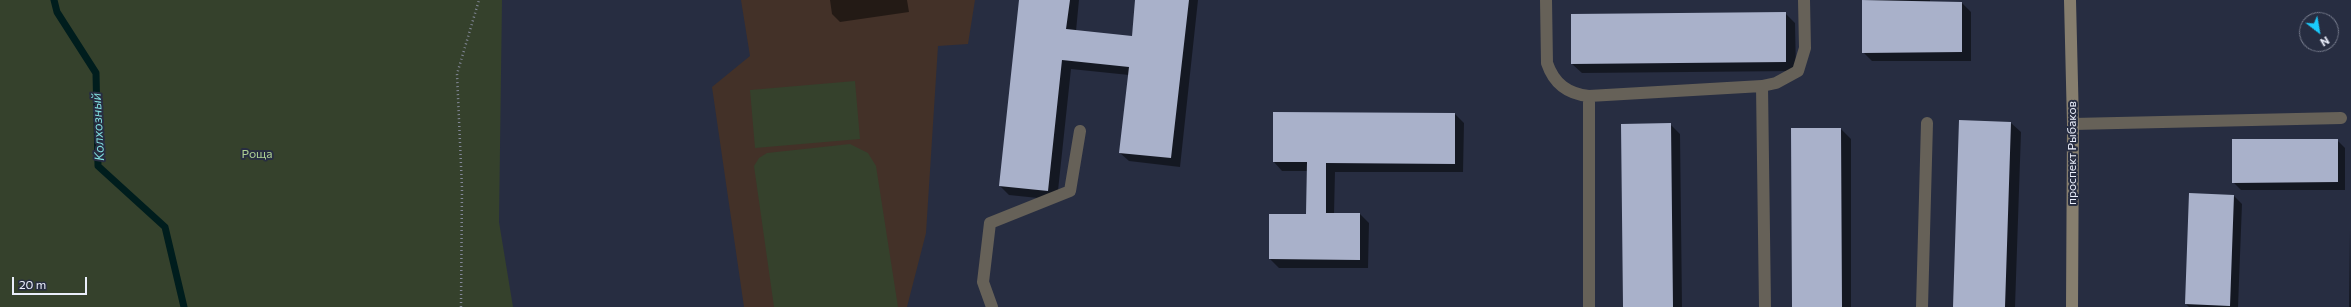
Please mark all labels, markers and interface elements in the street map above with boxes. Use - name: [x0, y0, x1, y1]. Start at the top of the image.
- north arrow: [2299, 12, 2339, 52]
- text: N: [2318, 34, 2332, 50]
- water label: Колхозный: [88, 92, 108, 162]
- street label: проспект Рыбаков: [2065, 101, 2079, 205]
- park label: Роща: [242, 147, 272, 161]
- scale bar: [14, 269, 89, 295]
- text: 20 m: [19, 277, 46, 291]

